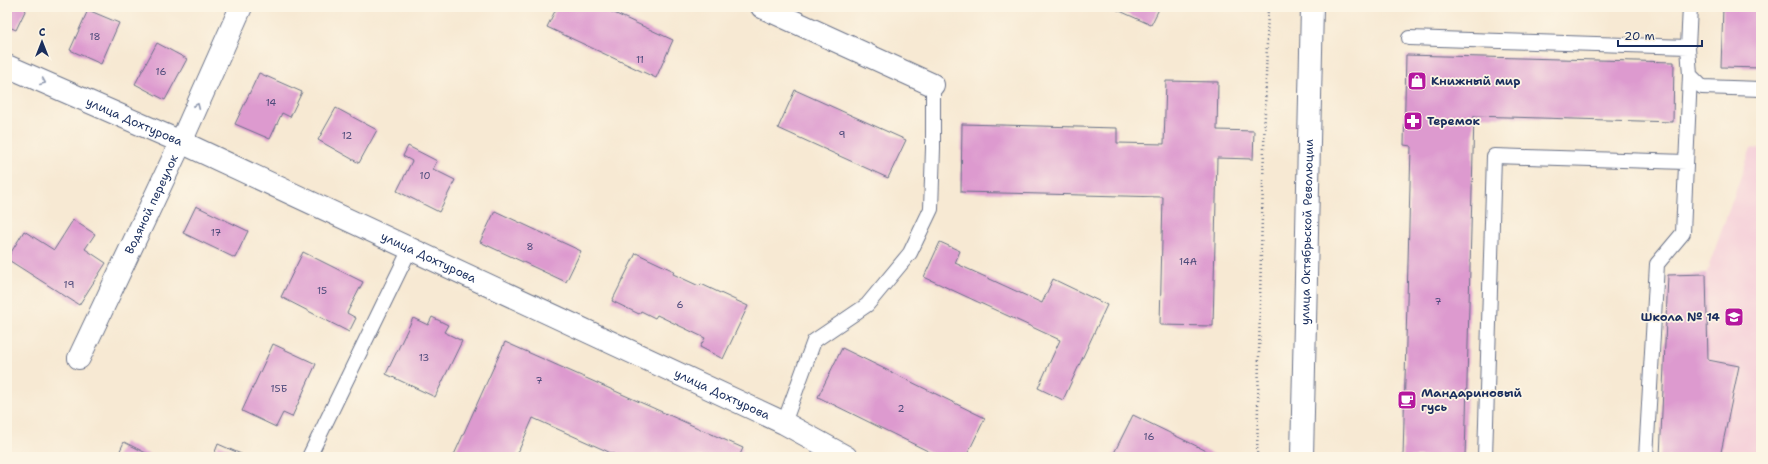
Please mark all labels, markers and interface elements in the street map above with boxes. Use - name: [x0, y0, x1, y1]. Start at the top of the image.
- north arrow: [22, 22, 62, 62]
- scale bar: [1618, 22, 1702, 48]
- text: С: [39, 25, 46, 40]
- text: 20 m: [1624, 28, 1655, 44]
- house number: 18: [89, 30, 101, 43]
- house number: 11: [636, 53, 644, 66]
- house number: 16: [156, 65, 166, 78]
- shop icon: Книжный мир: [1406, 70, 1428, 92]
- place label: Книжный мир: [1431, 73, 1520, 89]
- one-way arrow: [38, 77, 46, 85]
- street label: улица Дохтурова: [84, 94, 186, 150]
- house number: 14: [266, 96, 276, 109]
- one-way arrow: [192, 103, 200, 110]
- pharmacy icon: Теремок: [1402, 110, 1424, 132]
- place label: Теремок: [1427, 113, 1481, 129]
- house number: 9: [839, 128, 846, 141]
- house number: 12: [342, 129, 352, 142]
- street label: улица Октябрьской Революции: [1297, 139, 1317, 325]
- street label: Водяной переулок: [121, 151, 182, 257]
- house number: 10: [420, 169, 430, 182]
- house number: 17: [211, 226, 221, 239]
- street label: улица Дохтурова: [378, 228, 479, 287]
- house number: 8: [527, 240, 534, 253]
- house number: 14А: [1179, 255, 1197, 268]
- house number: 19: [64, 278, 74, 291]
- house number: 15: [317, 284, 327, 297]
- house number: 7: [1435, 295, 1442, 308]
- house number: 6: [677, 298, 684, 311]
- school or university icon: Школа № 14: [1723, 306, 1745, 328]
- place label: Школа № 14: [1641, 309, 1721, 325]
- house number: 13: [419, 351, 429, 364]
- street label: улица Дохтурова: [672, 365, 773, 424]
- house number: 7: [536, 374, 543, 387]
- house number: 15Б: [271, 382, 287, 395]
- place label: Мандариновый гусь: [1421, 385, 1522, 415]
- cafe icon: Мандариновый гусь: [1396, 389, 1418, 411]
- house number: 2: [898, 402, 905, 415]
- house number: 16: [1144, 430, 1154, 443]

